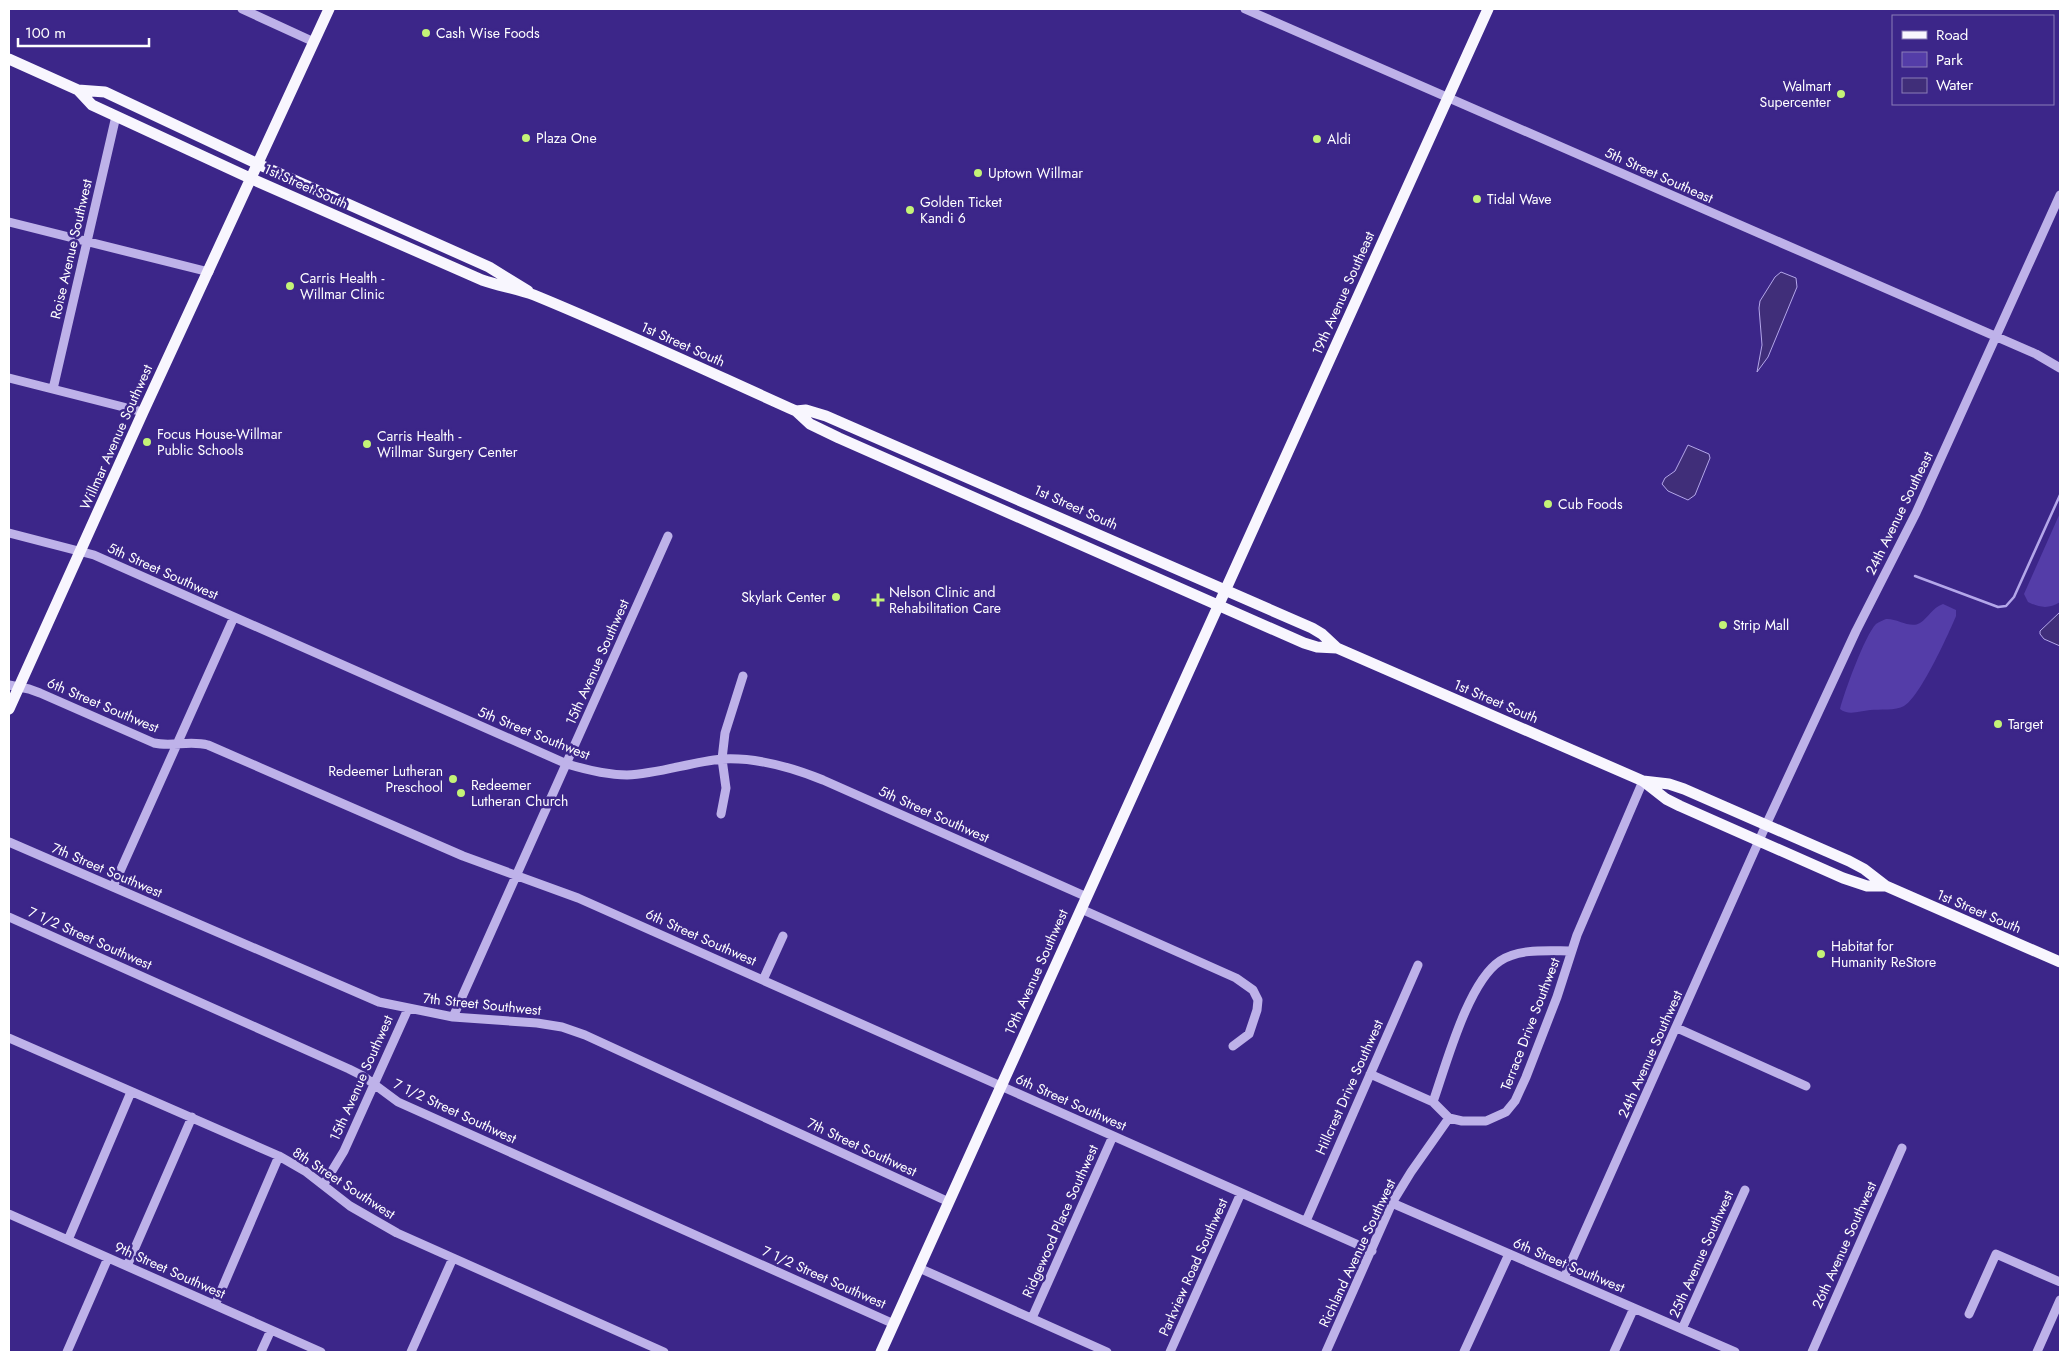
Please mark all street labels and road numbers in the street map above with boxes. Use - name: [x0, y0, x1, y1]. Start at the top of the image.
- street label: 5th Street Southeast: [1602, 142, 1717, 208]
- street label: 1st Street South: [261, 158, 351, 214]
- street label: Roise Avenue Southwest: [45, 177, 97, 321]
- street label: 19th Avenue Southeast: [1307, 227, 1380, 358]
- street label: 1st Street South: [638, 316, 728, 372]
- street label: Willmar Avenue Southwest: [75, 361, 157, 513]
- street label: 24th Avenue Southeast: [1860, 447, 1938, 578]
- street label: 1st Street South: [1031, 479, 1121, 535]
- street label: 5th Street Southwest: [104, 538, 222, 605]
- street label: 15th Avenue Southwest: [560, 595, 634, 728]
- street label: 6th Street Southwest: [44, 672, 162, 738]
- street label: 1st Street South: [1450, 674, 1542, 728]
- street label: 5th Street Southwest: [475, 701, 594, 765]
- street label: 5th Street Southwest: [875, 781, 993, 848]
- street label: 7th Street Southwest: [48, 838, 166, 903]
- street label: 1st Street South: [1933, 884, 2025, 938]
- street label: 7 1/2 Street Southwest: [25, 902, 156, 975]
- street label: 6th Street Southwest: [642, 904, 760, 971]
- street label: 19th Avenue Southwest: [999, 905, 1073, 1038]
- street label: Terrace Drive Southwest: [1495, 954, 1565, 1093]
- street label: 24th Avenue Southwest: [1613, 986, 1687, 1121]
- street label: 7th Street Southwest: [422, 988, 543, 1020]
- street label: 15th Avenue Southwest: [324, 1011, 398, 1144]
- street label: Hillcrest Drive Southwest: [1310, 1016, 1388, 1158]
- street label: 6th Street Southwest: [1012, 1069, 1130, 1136]
- street label: 7 1/2 Street Southwest: [390, 1074, 520, 1149]
- street label: 7th Street Southwest: [804, 1113, 921, 1181]
- street label: Ridgewood Place Southwest: [1017, 1141, 1103, 1301]
- street label: 8th Street Southwest: [289, 1142, 400, 1224]
- street label: Richland Avenue Southwest: [1314, 1175, 1400, 1330]
- street label: 26th Avenue Southwest: [1807, 1178, 1881, 1312]
- street label: 25th Avenue Southwest: [1664, 1187, 1738, 1321]
- street label: Parkview Road Southwest: [1154, 1194, 1233, 1339]
- street label: 6th Street Southwest: [1510, 1232, 1628, 1298]
- street label: 9th Street Southwest: [111, 1237, 229, 1304]
- street label: 7 1/2 Street Southwest: [759, 1241, 890, 1314]

